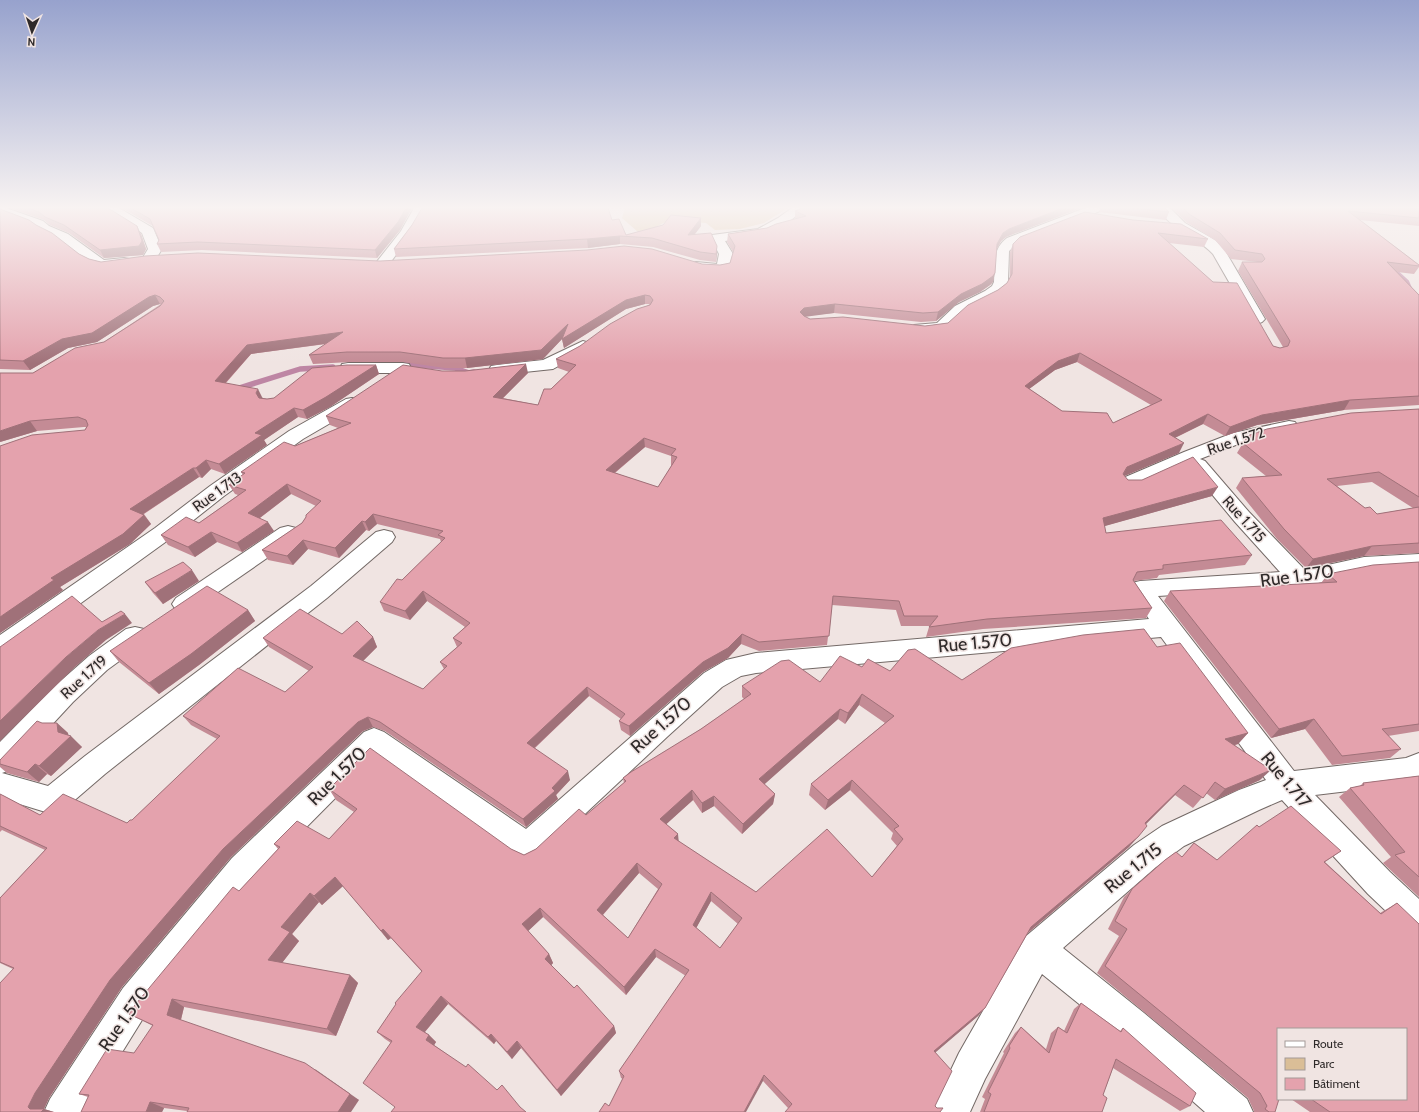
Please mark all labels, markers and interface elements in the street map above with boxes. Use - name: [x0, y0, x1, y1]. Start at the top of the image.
- north arrow: [12, 12, 52, 52]
- text: N: [27, 35, 36, 49]
- street label: Rue 1.572: [1205, 423, 1267, 459]
- street label: Rue 1.713: [189, 468, 245, 516]
- street label: Rue 1.715: [1218, 492, 1270, 546]
- street label: Rue 1.570: [1259, 560, 1335, 592]
- street label: Rue 1.570: [937, 629, 1013, 657]
- street label: Rue 1.719: [57, 651, 111, 703]
- street label: Rue 1.570: [626, 692, 696, 758]
- street label: Rue 1.570: [303, 742, 371, 810]
- street label: Rue 1.717: [1256, 747, 1316, 813]
- street label: Rue 1.715: [1100, 838, 1166, 898]
- street label: Rue 1.570: [94, 982, 154, 1056]
- legend: [1277, 1028, 1407, 1100]
- text: Route: [1313, 1036, 1343, 1051]
- text: Parc: [1313, 1056, 1335, 1071]
- text: Bâtiment: [1313, 1076, 1360, 1091]

